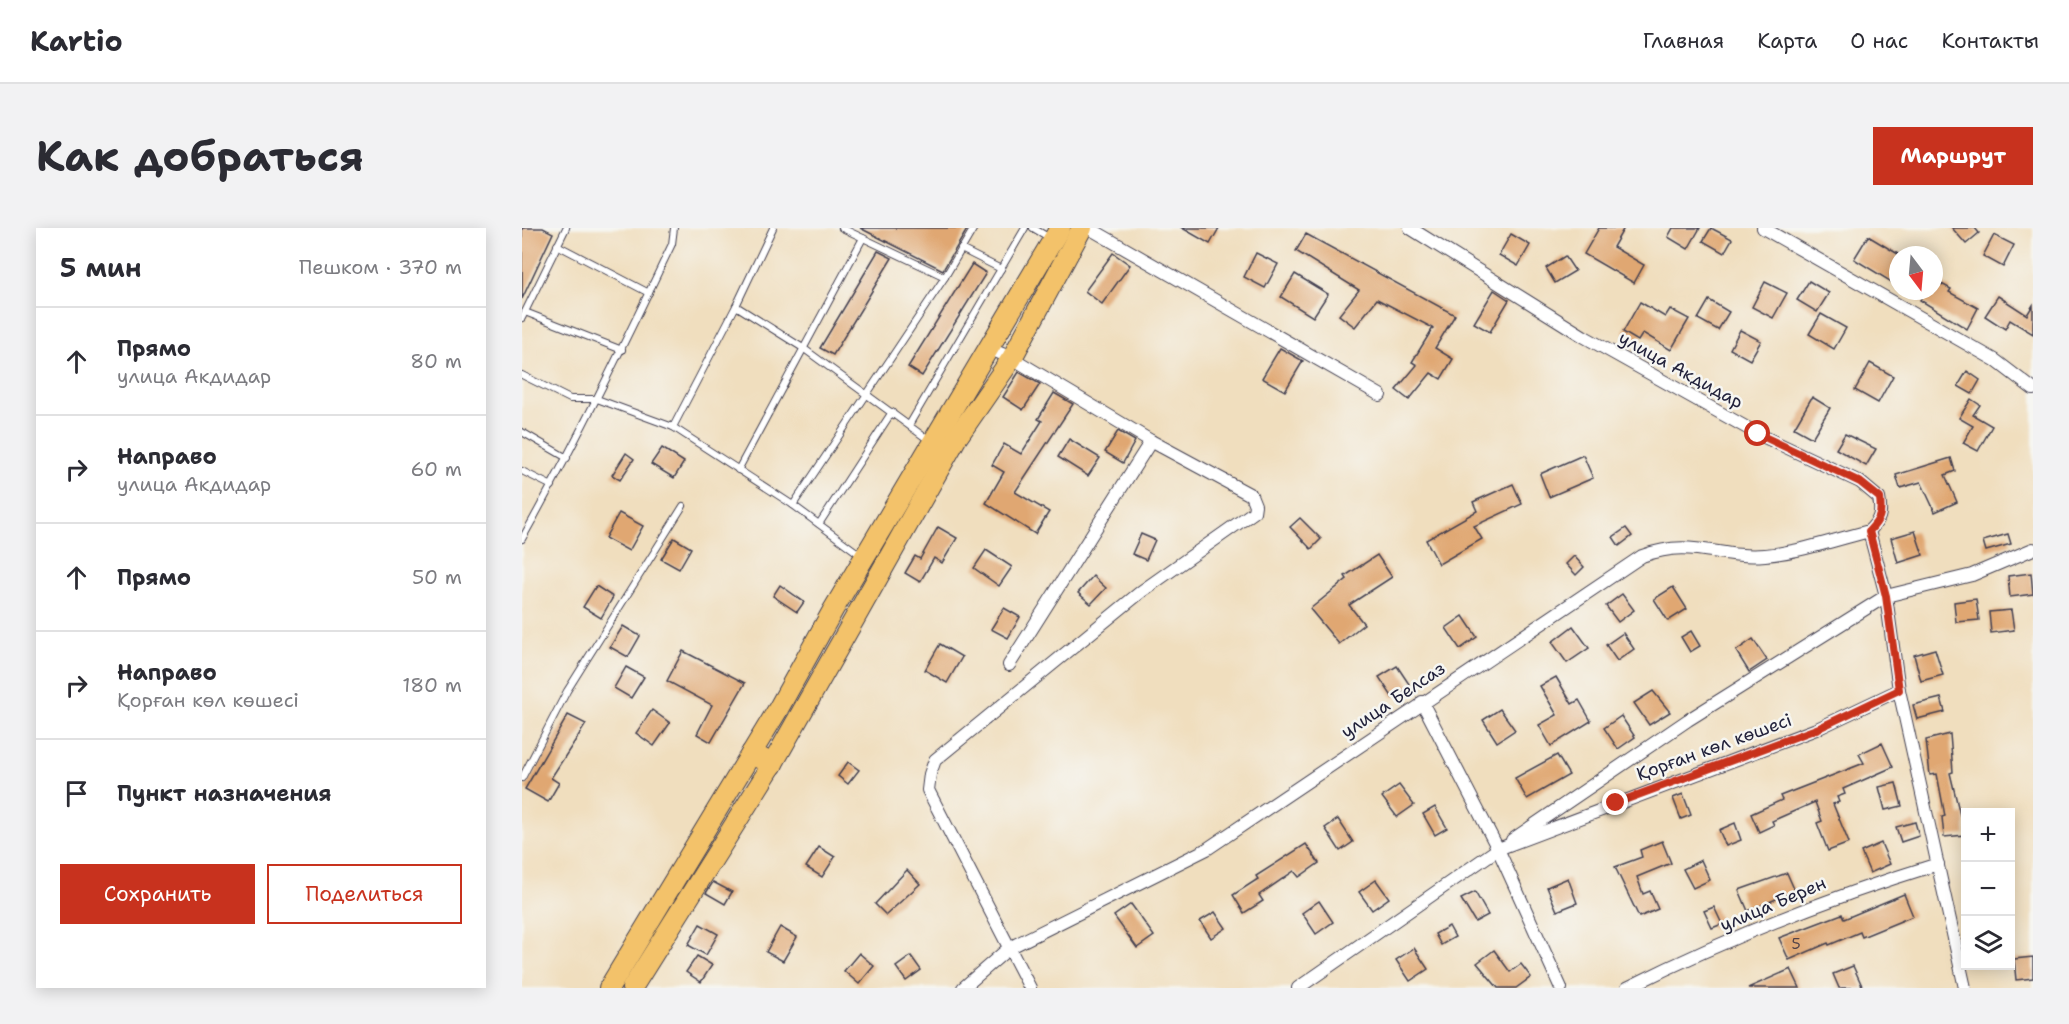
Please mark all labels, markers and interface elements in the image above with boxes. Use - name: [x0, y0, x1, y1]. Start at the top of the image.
- text: Kartio: [30, 22, 123, 60]
- text: Главная: [1643, 27, 1724, 55]
- text: Карта: [1757, 27, 1817, 55]
- text: О нас: [1850, 27, 1908, 55]
- text: Контакты: [1941, 27, 2039, 55]
- button: Маршрут: [1873, 127, 2033, 185]
- text: Как добраться: [36, 128, 364, 184]
- north arrow: [1889, 246, 1943, 300]
- text: 5 мин: [60, 250, 141, 285]
- text: Пешком · 370 m: [299, 254, 462, 280]
- street label: улица Акдидар: [1614, 326, 1748, 414]
- text: Прямо: [117, 334, 191, 363]
- icon: ahead: [60, 345, 93, 378]
- text: 80 m: [410, 348, 462, 374]
- text: улица Акдидар: [117, 363, 271, 389]
- route start: [1744, 420, 1770, 446]
- text: Направо: [117, 442, 217, 471]
- icon: right: [60, 453, 93, 486]
- text: 60 m: [410, 456, 462, 482]
- text: улица Акдидар: [117, 471, 271, 497]
- icon: ahead: [60, 561, 93, 594]
- text: Прямо: [117, 563, 191, 592]
- text: 50 m: [412, 564, 462, 590]
- street label: улица Белсаз: [1336, 656, 1450, 744]
- text: Направо: [117, 658, 217, 687]
- icon: right: [60, 669, 93, 702]
- text: 180 m: [402, 672, 462, 698]
- text: Қорған көл көшесі: [117, 687, 299, 713]
- street label: Қорған көл көшесі: [1633, 708, 1795, 786]
- icon: arrive: [60, 777, 93, 810]
- text: Пункт назначения: [117, 779, 331, 808]
- route end: [1602, 789, 1628, 815]
- map controls: [1961, 808, 2015, 970]
- button: +: [1961, 808, 2015, 862]
- button: −: [1961, 862, 2015, 916]
- button: Сохранить: [60, 864, 255, 924]
- button: Поделиться: [267, 864, 462, 924]
- street label: улица Берен: [1716, 871, 1830, 937]
- button: layers: [1961, 916, 2015, 970]
- house number: 5: [1791, 934, 1801, 954]

